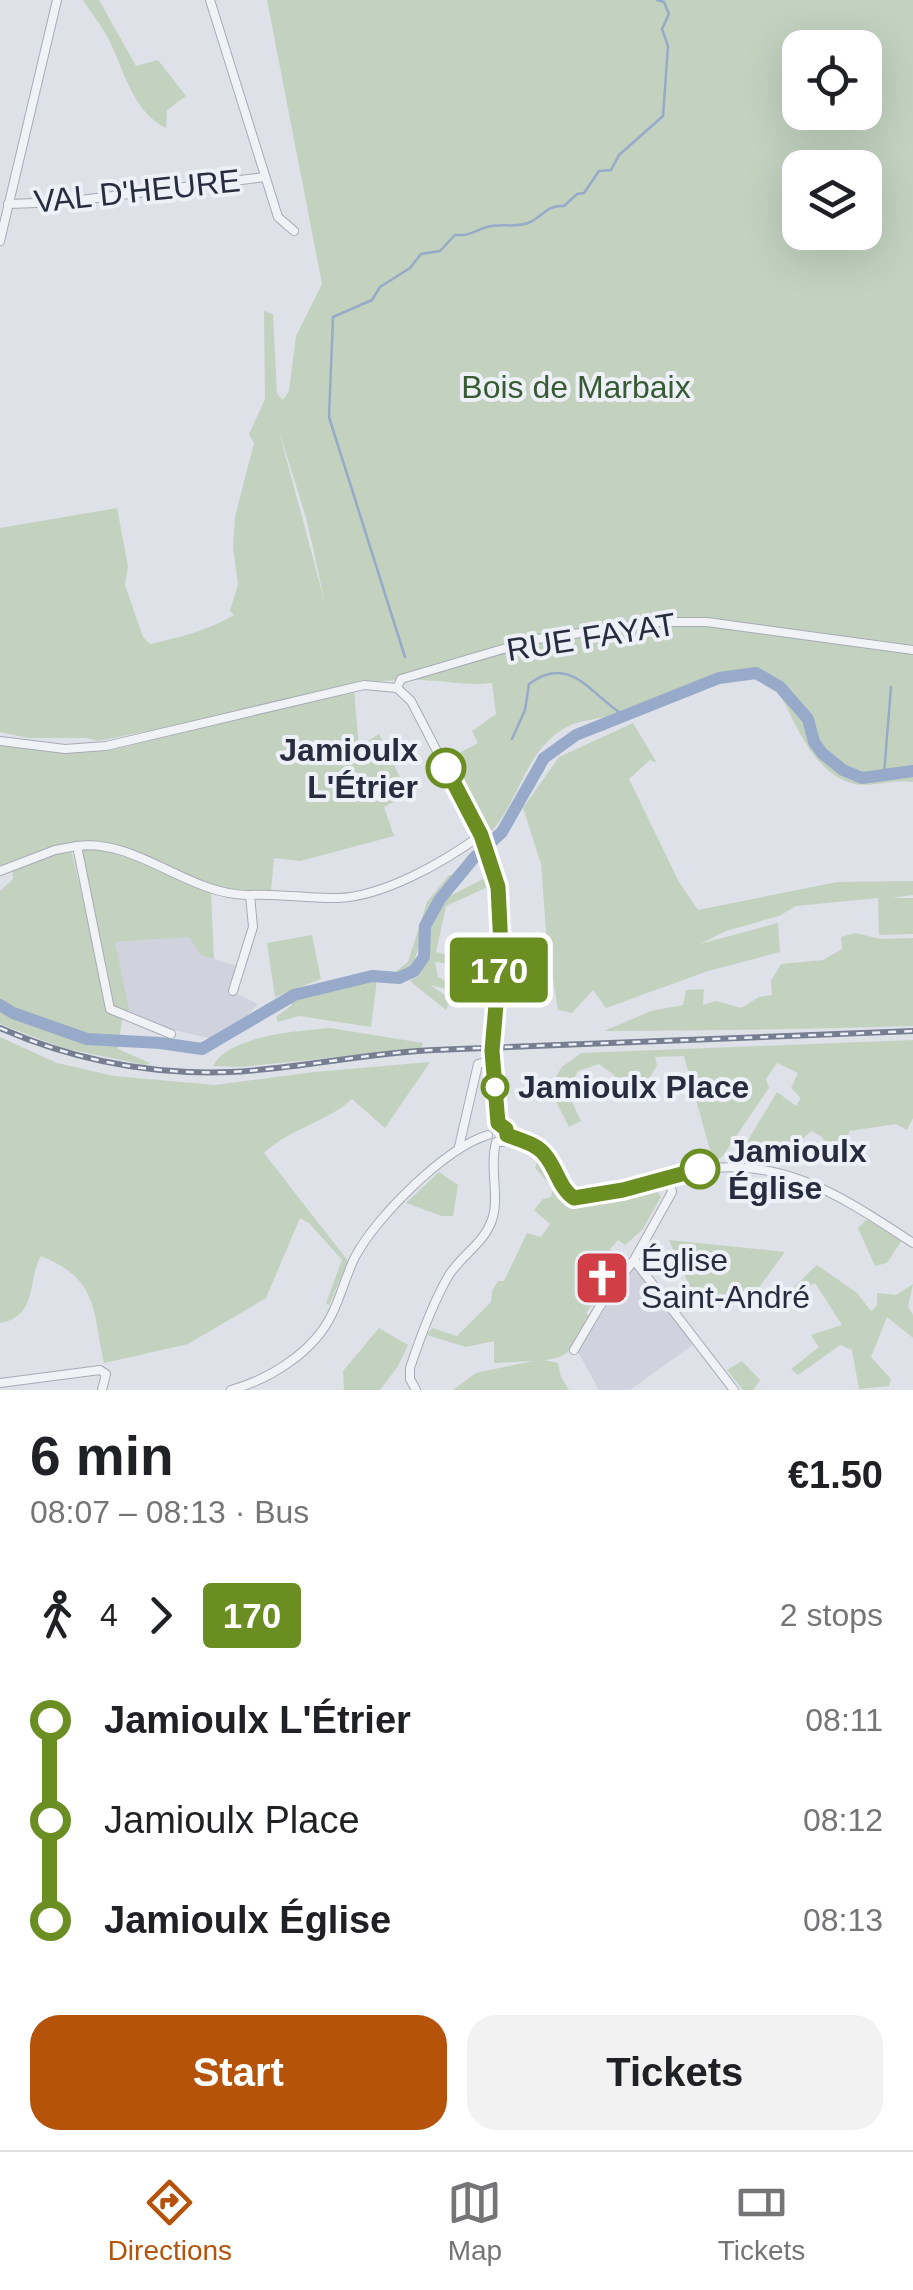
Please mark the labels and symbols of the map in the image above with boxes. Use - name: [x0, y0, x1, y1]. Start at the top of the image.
- street label: VAL D'HEURE: [32, 162, 242, 220]
- park label: Bois de Marbaix: [461, 369, 691, 405]
- street label: RUE FAYAT: [504, 606, 678, 668]
- place label: Jamioulx L'Étrier: [279, 732, 418, 805]
- marker: Jamioulx L'Étrier: [427, 749, 465, 787]
- line badge: 170: [442, 938, 556, 1002]
- place label: Jamioulx Place: [518, 1069, 749, 1105]
- marker: Jamioulx Place: [482, 1074, 508, 1100]
- place label: Jamioulx Église: [728, 1133, 867, 1206]
- marker: Jamioulx Église: [681, 1150, 719, 1188]
- place label: Église Saint-André: [641, 1242, 810, 1315]
- church icon: Église Saint-André: [572, 1248, 632, 1308]

